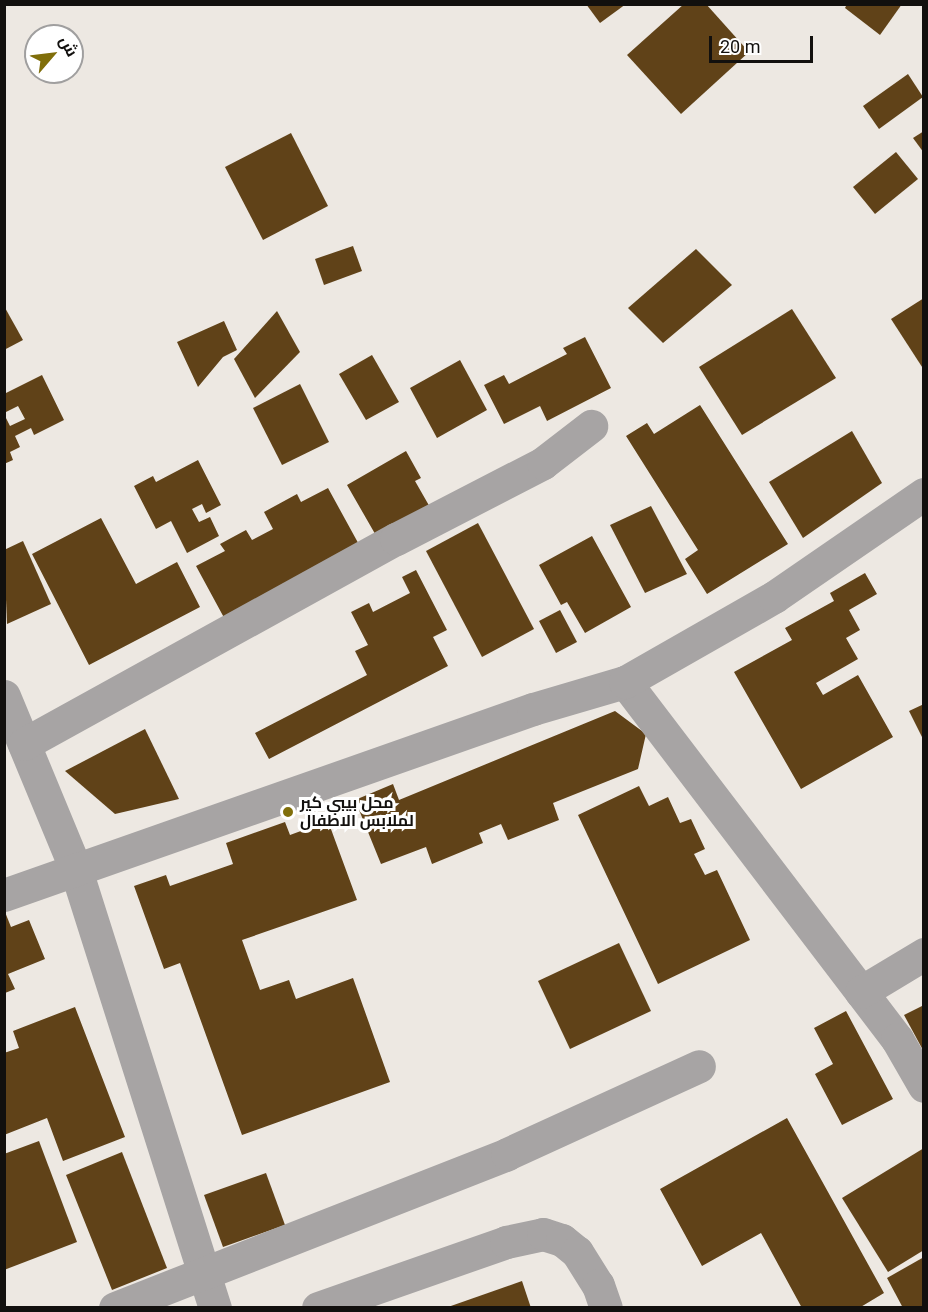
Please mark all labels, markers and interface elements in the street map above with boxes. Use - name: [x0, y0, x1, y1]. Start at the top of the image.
- north arrow: [24, 24, 84, 84]
- scale bar: [712, 24, 816, 62]
- text: ش: [55, 33, 82, 60]
- text: 20 m: [720, 36, 760, 57]
- place label: محل بيبي كير لملابس الاطفال: [300, 793, 414, 831]
- marker: محل بيبي كير لملابس الاطفال: [281, 805, 295, 819]

